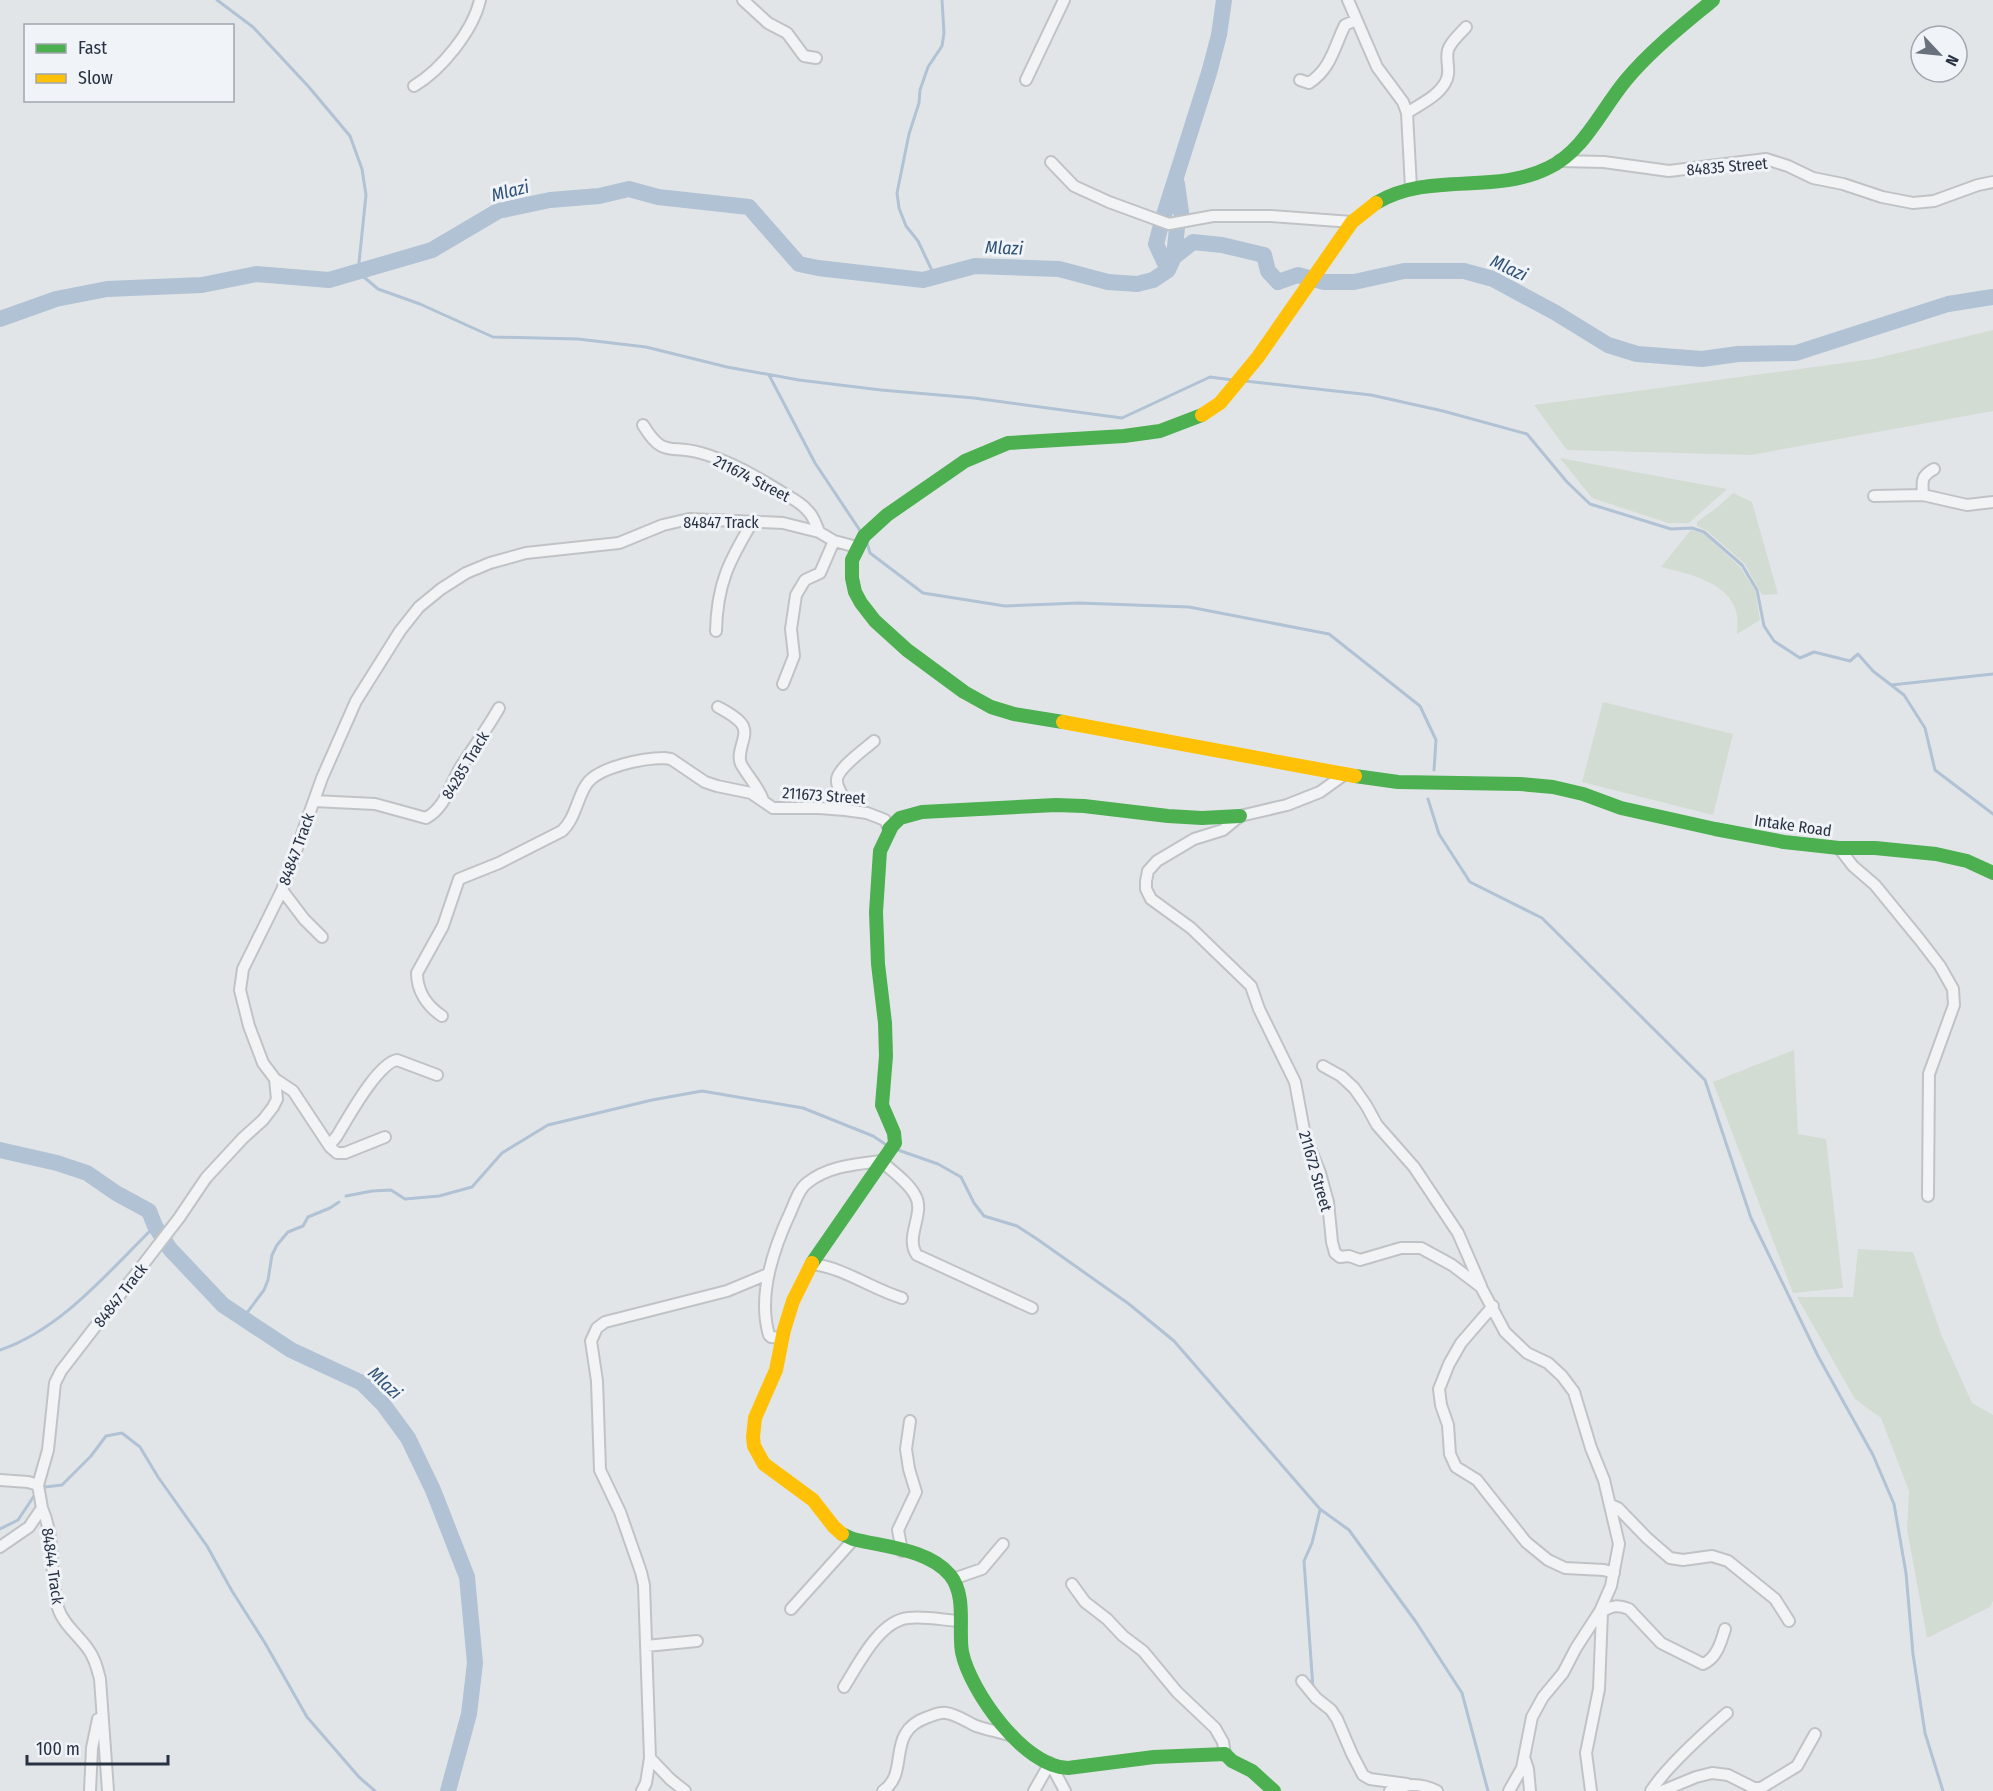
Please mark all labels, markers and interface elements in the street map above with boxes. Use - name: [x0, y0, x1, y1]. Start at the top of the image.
- legend: [24, 24, 234, 102]
- north arrow: [1909, 24, 1969, 84]
- text: Fast: [78, 37, 107, 59]
- text: N: [1941, 52, 1963, 69]
- text: Slow: [78, 67, 113, 89]
- street label: 84835 Street: [1686, 153, 1769, 180]
- water label: Mlazi: [489, 176, 532, 206]
- water label: Mlazi: [984, 236, 1024, 260]
- water label: Mlazi: [1487, 250, 1531, 286]
- street label: 211674 Street: [710, 451, 794, 506]
- street label: 84847 Track: [683, 513, 759, 532]
- street label: 84285 Track: [438, 727, 493, 803]
- street label: 211673 Street: [782, 783, 867, 808]
- street label: 84847 Track: [275, 810, 319, 888]
- street label: Intake Road: [1753, 811, 1833, 840]
- street label: 211672 Street: [1295, 1129, 1336, 1214]
- street label: 84847 Track: [90, 1259, 151, 1331]
- water label: Mlazi: [363, 1362, 407, 1404]
- street label: 84844 Track: [38, 1527, 67, 1606]
- scale bar: [27, 1728, 168, 1766]
- text: 100 m: [36, 1738, 80, 1760]

